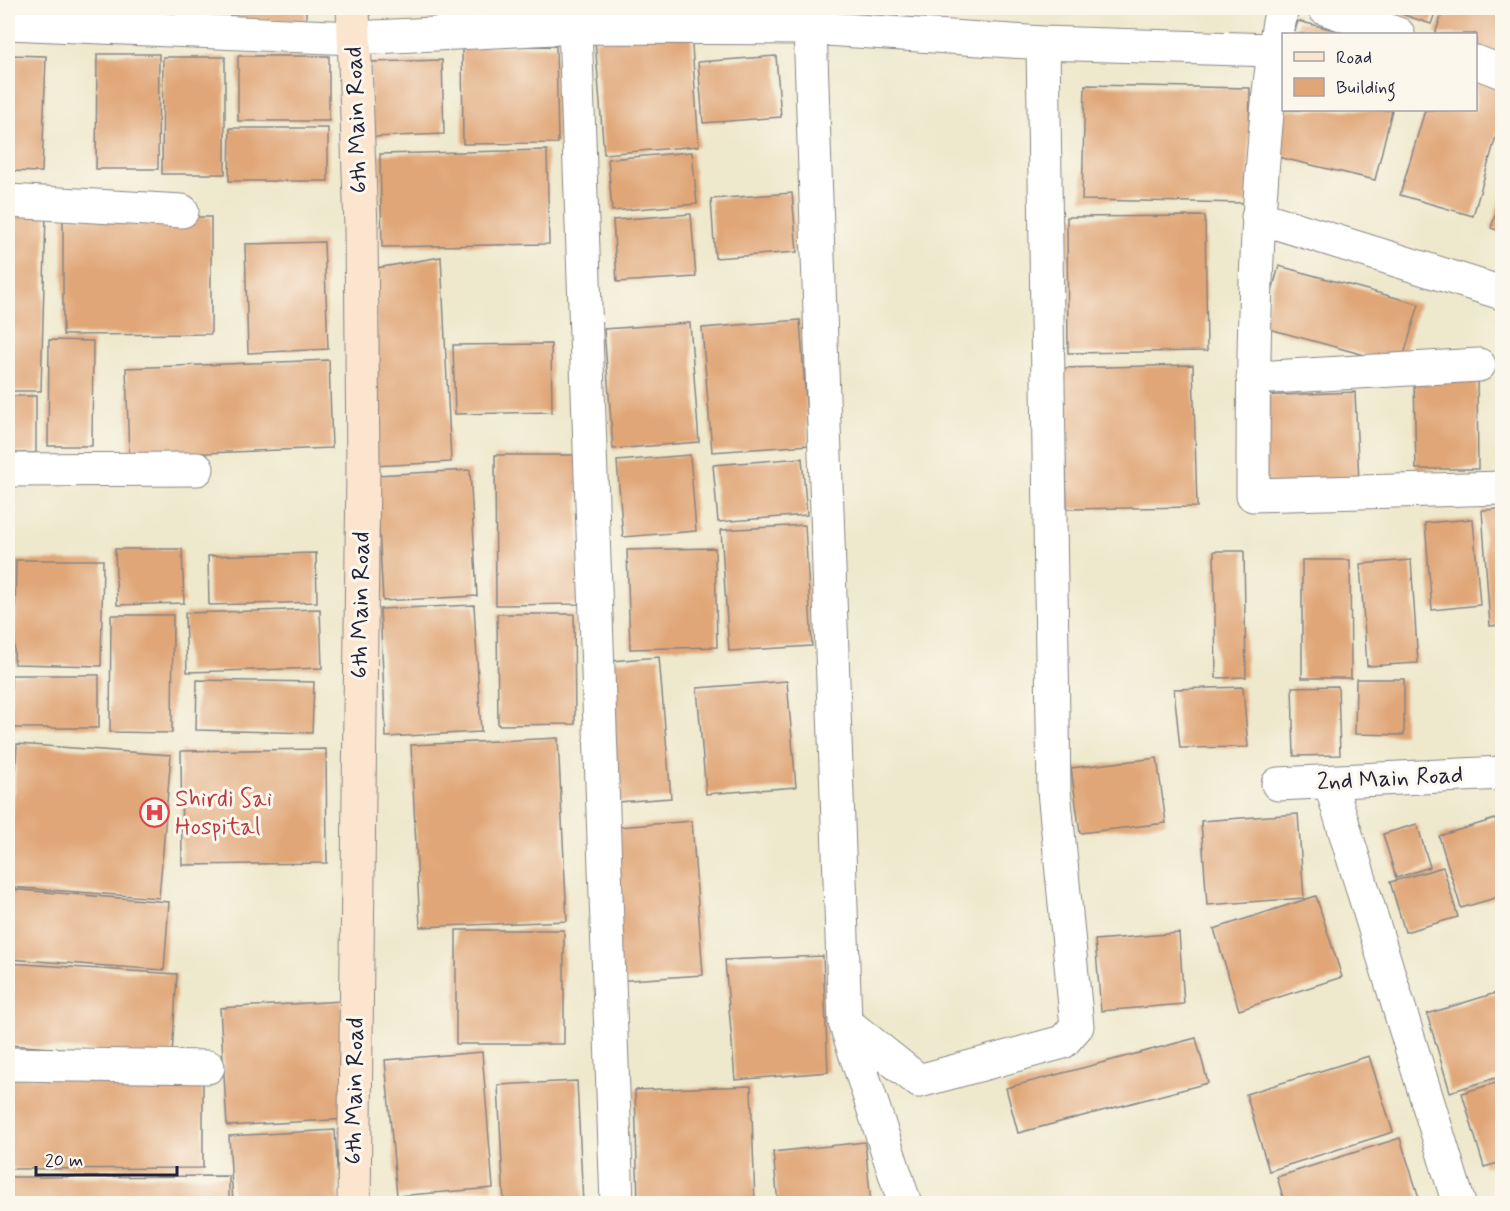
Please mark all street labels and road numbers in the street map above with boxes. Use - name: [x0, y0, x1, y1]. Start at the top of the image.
- street label: 6th Main Road: [339, 46, 375, 194]
- street label: 6th Main Road: [344, 531, 378, 679]
- street label: 2nd Main Road: [1316, 760, 1464, 798]
- street label: 6th Main Road: [338, 1017, 372, 1165]

